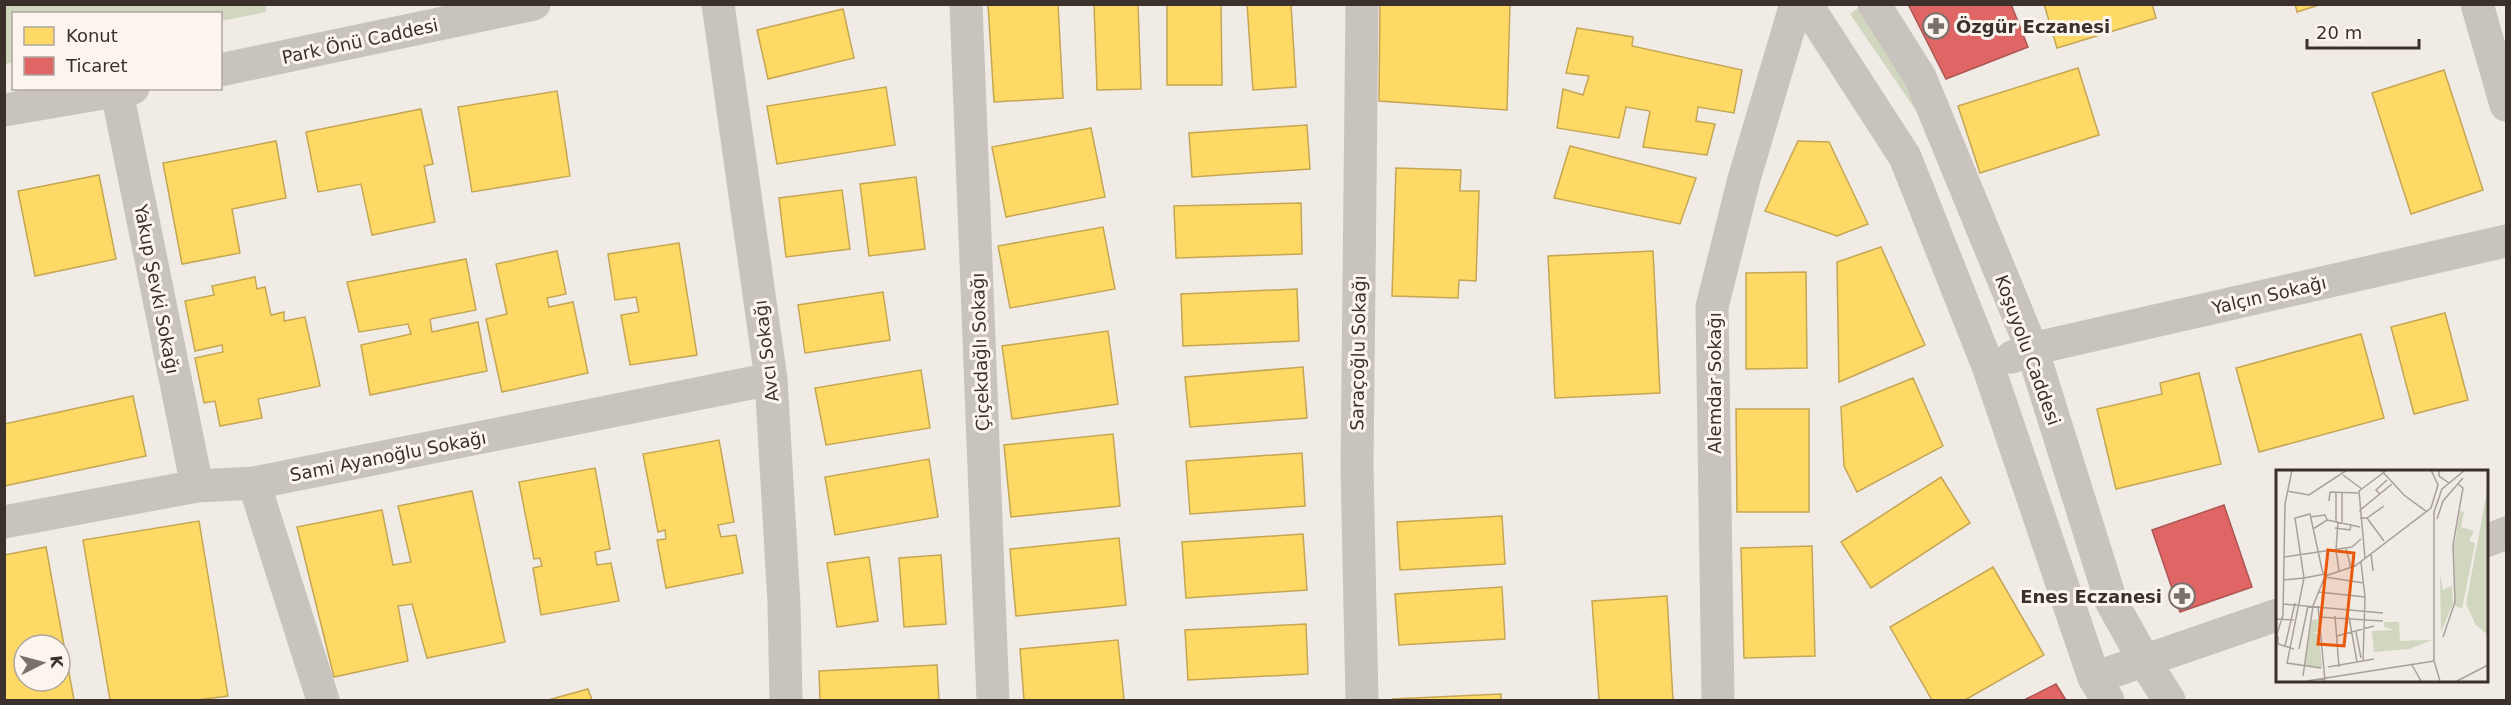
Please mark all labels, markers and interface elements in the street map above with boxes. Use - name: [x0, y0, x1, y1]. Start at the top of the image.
- pharmacy icon: Özgür Eczanesi: [1921, 11, 1951, 41]
- legend: [12, 12, 222, 90]
- scale bar: [2307, 12, 2420, 50]
- street label: Park Önü Caddesi: [280, 14, 440, 68]
- place label: Özgür Eczanesi: [1956, 16, 2110, 37]
- text: 20 m: [2316, 22, 2362, 43]
- text: Konut: [66, 25, 118, 46]
- text: Ticaret: [65, 55, 128, 76]
- street label: Yakup Şevki Sokağı: [130, 201, 184, 376]
- street label: Çiçekdağlı Sokağı: [967, 272, 993, 432]
- street label: Koşuyolu Caddesi: [1991, 272, 2065, 428]
- street label: Yalçın Sokağı: [2209, 272, 2328, 319]
- street label: Saraçoğlu Sokağı: [1346, 275, 1370, 431]
- street label: Avcı Sokağı: [749, 299, 783, 403]
- street label: Alemdar Sokağı: [1704, 312, 1725, 454]
- street label: Sami Ayanoğlu Sokağı: [288, 427, 488, 485]
- inset map: [2276, 470, 2487, 681]
- pharmacy icon: Enes Eczanesi: [2167, 581, 2197, 611]
- place label: Enes Eczanesi: [2020, 586, 2162, 607]
- north arrow: [12, 633, 72, 693]
- text: K: [46, 654, 67, 669]

